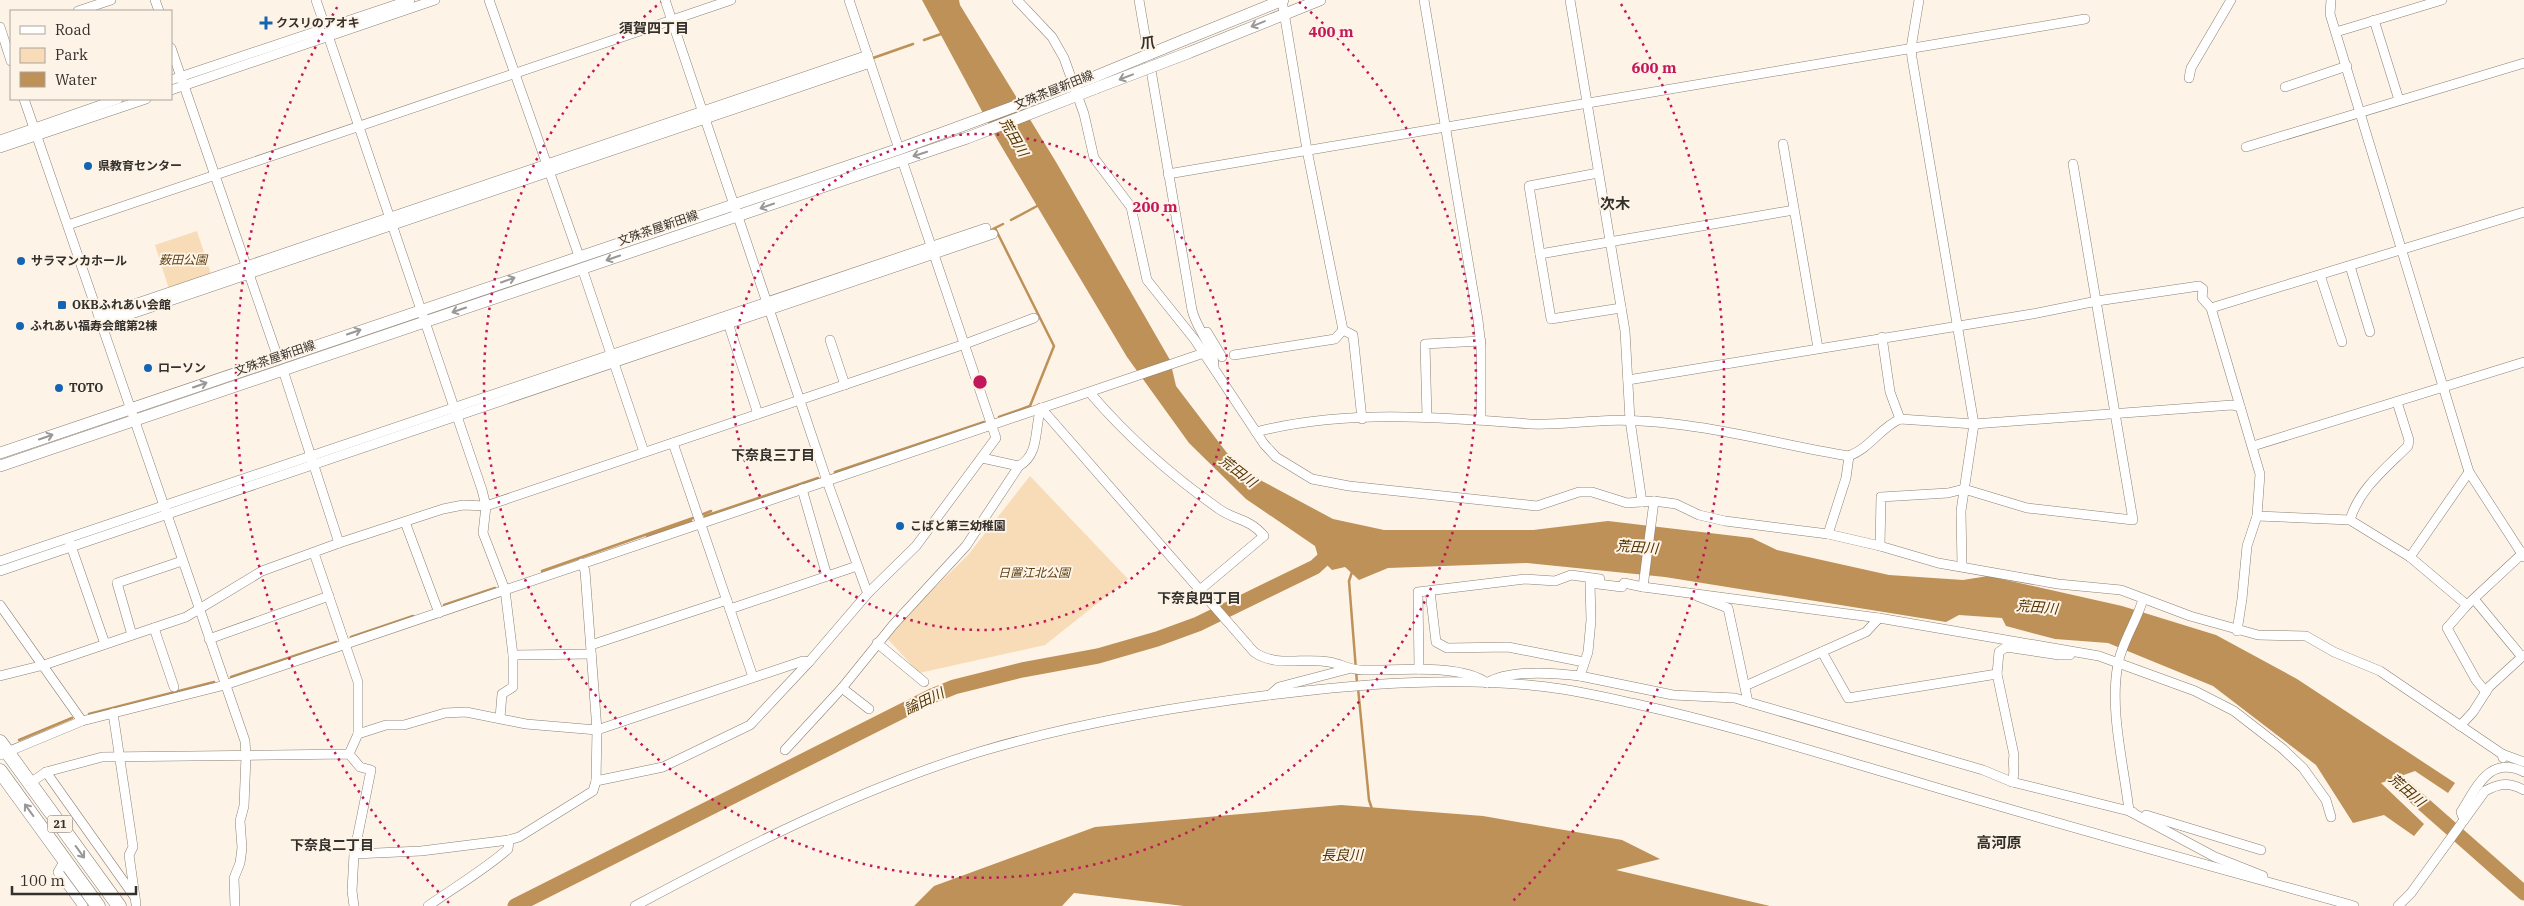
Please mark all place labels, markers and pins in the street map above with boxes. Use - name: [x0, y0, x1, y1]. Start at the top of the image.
- place label: クスリのアオキ: [276, 15, 360, 30]
- marker: クスリのアオキ: [260, 17, 272, 29]
- place label: 県教育センター: [98, 158, 182, 173]
- marker: 県教育センター: [82, 160, 94, 172]
- place label: サラマンカホール: [31, 253, 127, 268]
- marker: サラマンカホール: [15, 255, 27, 267]
- place label: OKBふれあい会館: [72, 297, 171, 312]
- marker: OKBふれあい会館: [56, 299, 68, 311]
- place label: ふれあい福寿会館第2棟: [30, 318, 157, 333]
- marker: ふれあい福寿会館第2棟: [14, 320, 26, 332]
- place label: ローソン: [158, 360, 206, 375]
- marker: ローソン: [142, 362, 154, 374]
- centre of rings: [971, 373, 989, 391]
- place label: TOTO: [69, 380, 103, 395]
- marker: TOTO: [53, 382, 65, 394]
- place label: こばと第三幼稚園: [910, 518, 1006, 533]
- marker: こばと第三幼稚園: [894, 520, 906, 532]

